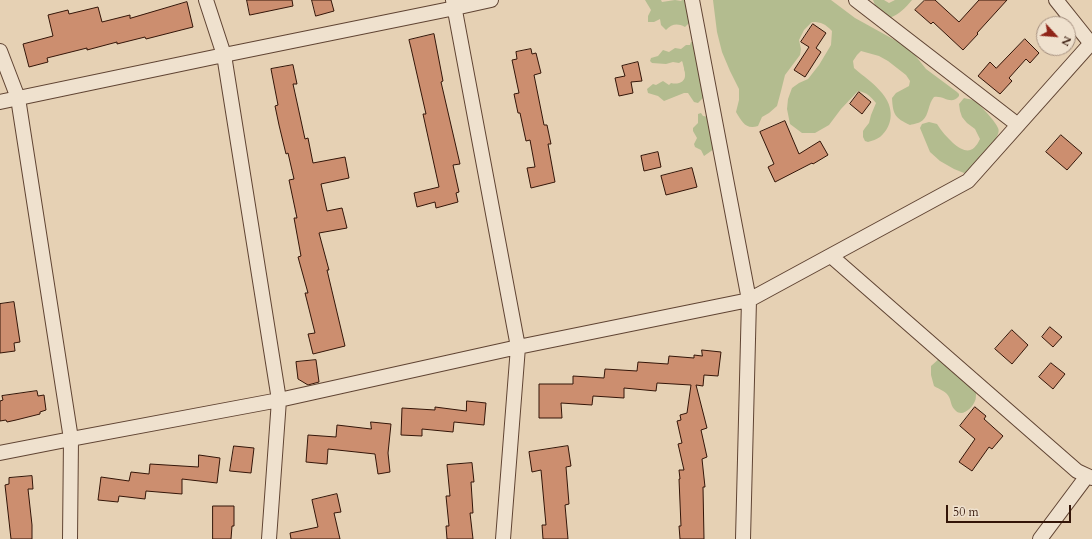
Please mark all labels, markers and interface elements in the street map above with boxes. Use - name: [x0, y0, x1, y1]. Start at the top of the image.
- north arrow: [1036, 16, 1076, 56]
- text: N: [1058, 33, 1075, 49]
- scale bar: [948, 497, 1073, 523]
- text: 50 m: [953, 504, 979, 520]

